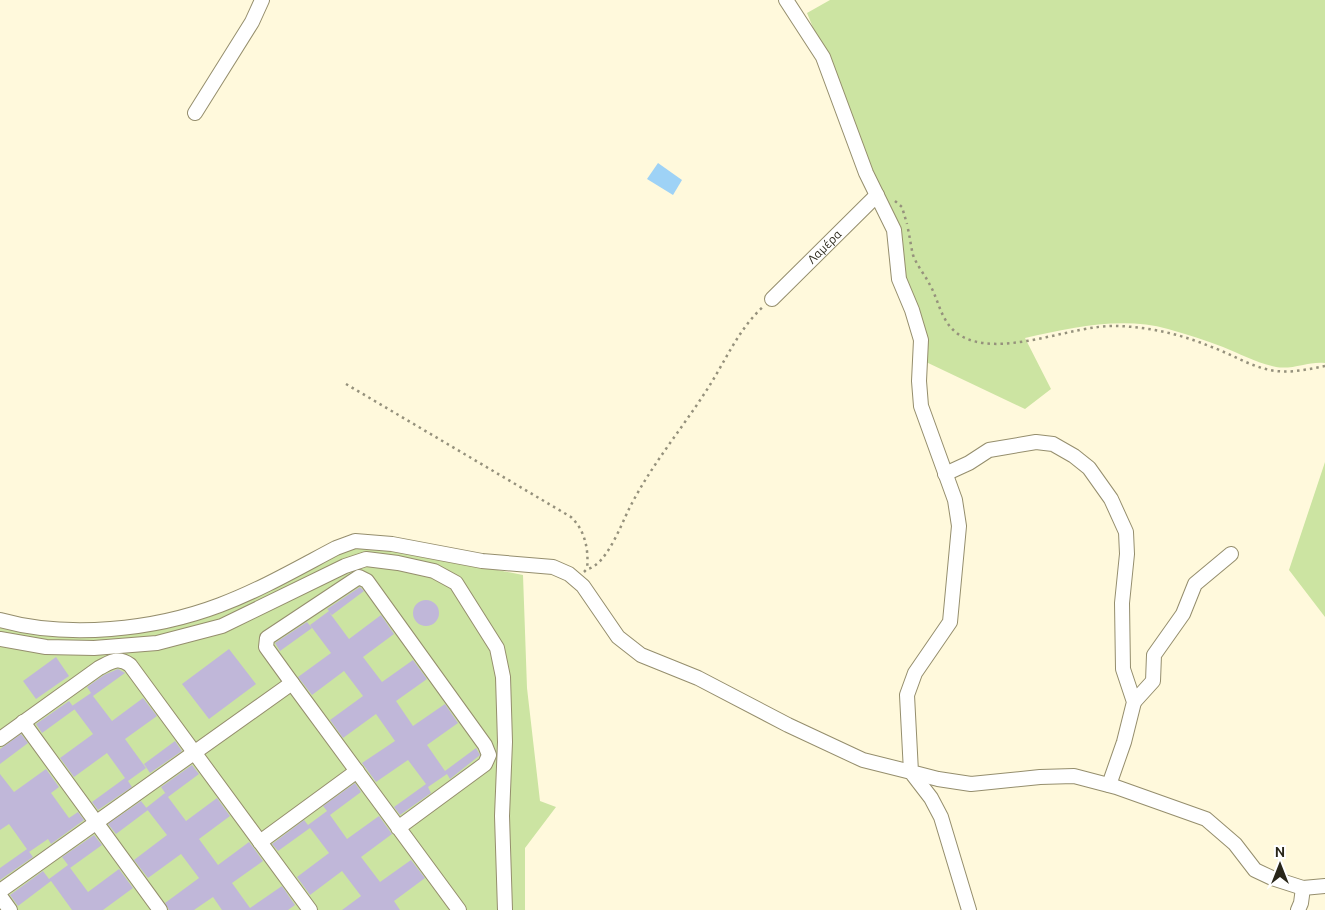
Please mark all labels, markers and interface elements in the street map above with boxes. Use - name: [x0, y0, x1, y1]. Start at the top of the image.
- street label: Λαμέρα: [805, 227, 844, 266]
- north arrow: [1255, 840, 1305, 890]
- text: N: [1275, 844, 1285, 860]

